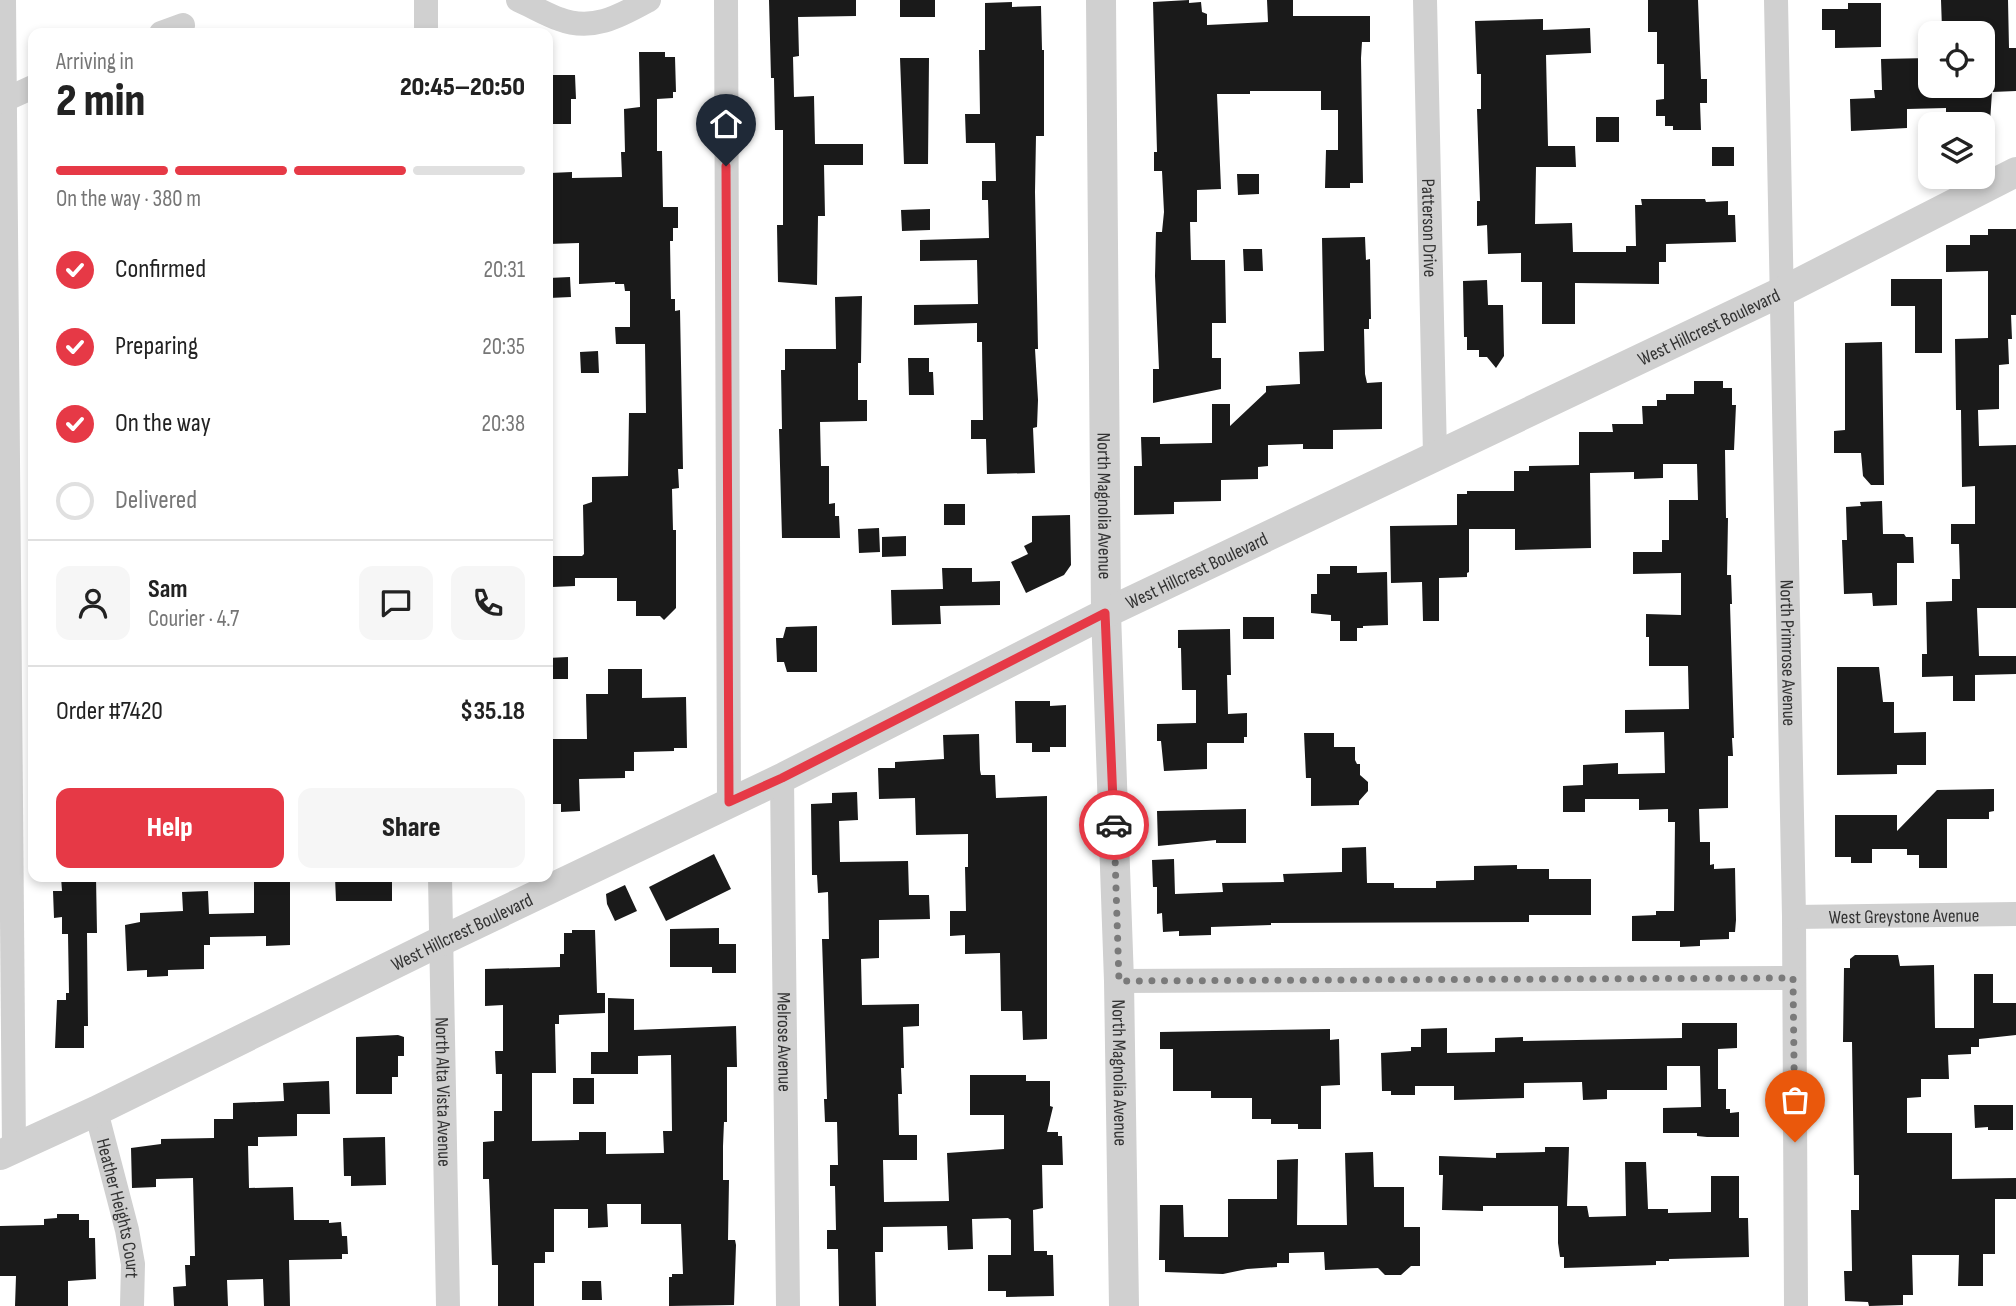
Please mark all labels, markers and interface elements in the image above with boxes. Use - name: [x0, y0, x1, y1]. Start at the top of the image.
- map controls: [1918, 21, 1995, 189]
- button: locate: [1918, 21, 1995, 98]
- text: Arriving in: [56, 48, 134, 76]
- text: 20:45–20:50: [400, 72, 525, 103]
- text: 2 min: [56, 74, 145, 129]
- pin: [696, 94, 756, 166]
- icon: home: [707, 105, 745, 143]
- button: layers: [1918, 112, 1995, 189]
- street label: Patterson Drive: [1416, 179, 1441, 277]
- text: On the way · 380 m: [56, 185, 201, 213]
- icon: check: [56, 251, 94, 289]
- text: Confirmed: [115, 254, 206, 285]
- text: 20:31: [484, 256, 525, 284]
- street label: West Hillcrest Boulevard: [1635, 284, 1784, 371]
- icon: check: [56, 328, 94, 366]
- text: Preparing: [115, 331, 198, 362]
- text: 20:35: [482, 333, 525, 361]
- icon: check: [56, 405, 94, 443]
- text: On the way: [115, 408, 211, 439]
- text: 20:38: [481, 410, 525, 438]
- street label: North Magnolia Avenue: [1092, 432, 1116, 580]
- text: Delivered: [115, 485, 197, 516]
- street label: West Hillcrest Boulevard: [1122, 528, 1272, 615]
- button: person: [56, 566, 130, 640]
- button: chat: [359, 566, 433, 640]
- button: phone: [451, 566, 525, 640]
- text: Sam: [148, 574, 188, 605]
- street label: North Primrose Avenue: [1774, 579, 1800, 726]
- text: Courier · 4.7: [148, 605, 239, 633]
- text: Order #7420: [56, 696, 163, 727]
- text: $35.18: [460, 696, 525, 727]
- button: Help: [56, 788, 284, 868]
- button: Share: [298, 788, 525, 868]
- courier: [1079, 790, 1149, 860]
- icon: car: [1095, 806, 1133, 844]
- street label: West Hillcrest Boulevard: [388, 889, 537, 977]
- street label: West Greystone Avenue: [1829, 904, 1979, 930]
- street label: Melrose Avenue: [771, 992, 796, 1092]
- street label: North Magnolia Avenue: [1106, 999, 1132, 1146]
- street label: North Alta Vista Avenue: [430, 1017, 455, 1167]
- pin: [1765, 1070, 1825, 1142]
- icon: bag: [1776, 1081, 1814, 1119]
- street label: Heather Heights Court: [91, 1136, 143, 1279]

